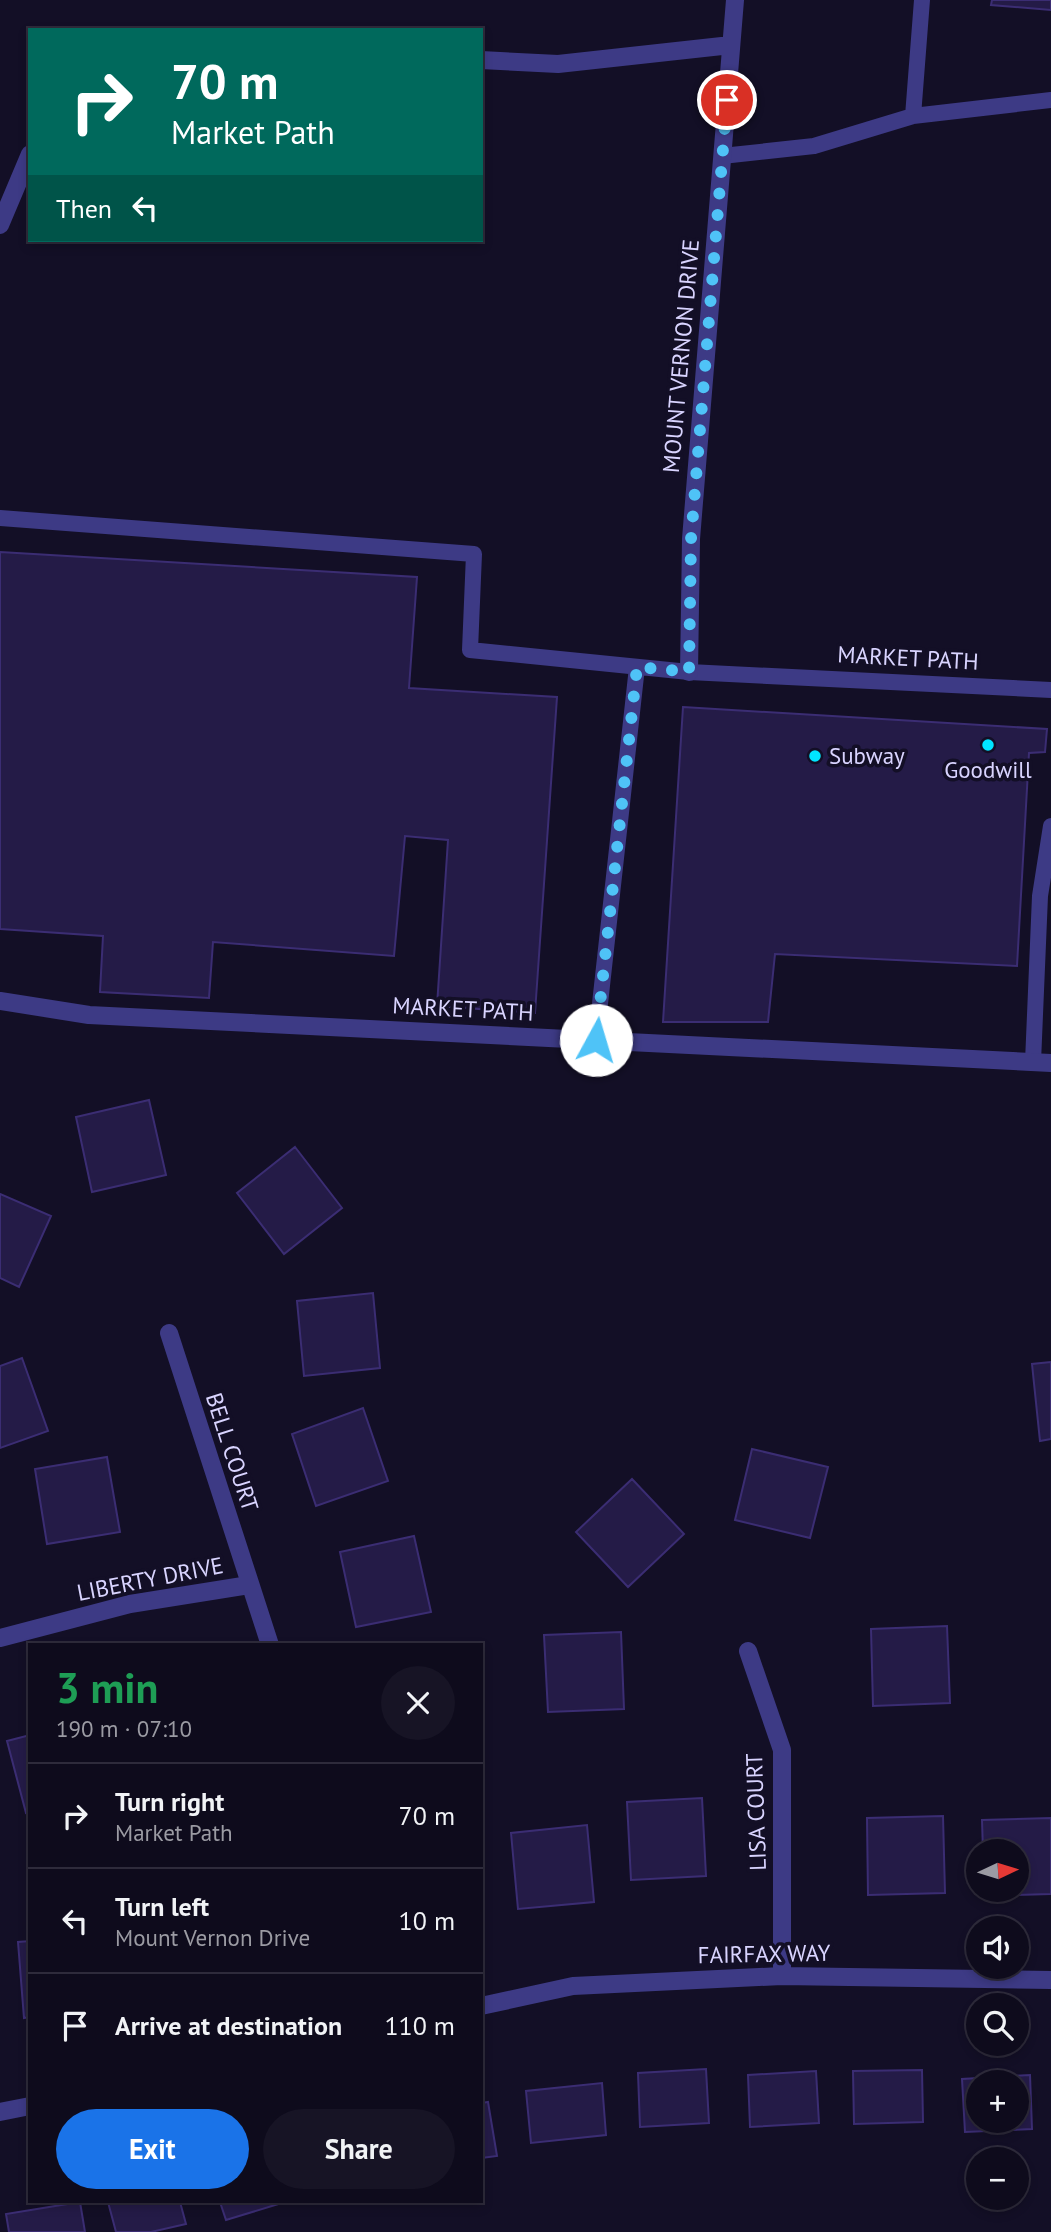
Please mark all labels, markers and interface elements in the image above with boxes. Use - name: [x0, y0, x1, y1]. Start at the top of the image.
- text: 70 m: [171, 49, 278, 113]
- icon: right: [56, 56, 147, 147]
- pin: [697, 70, 757, 130]
- icon: arrive: [708, 81, 746, 119]
- text: Market Path: [171, 111, 335, 153]
- icon: left: [126, 189, 164, 227]
- text: Then: [56, 192, 112, 225]
- street label: MOUNT VERNON DRIVE: [656, 238, 705, 474]
- street label: MARKET PATH: [837, 639, 979, 676]
- marker: Goodwill: [980, 737, 996, 753]
- place label: Subway: [829, 741, 905, 770]
- marker: Subway: [807, 748, 823, 764]
- place label: Goodwill: [944, 755, 1032, 784]
- street label: MARKET PATH: [392, 990, 534, 1027]
- position arrow: [559, 1003, 633, 1077]
- street label: BELL COURT: [200, 1389, 265, 1515]
- street label: LIBERTY DRIVE: [74, 1550, 225, 1607]
- text: 3 min: [56, 1660, 158, 1715]
- button: close: [381, 1666, 455, 1740]
- text: 190 m · 07:10: [56, 1714, 192, 1743]
- street label: LISA COURT: [739, 1752, 772, 1871]
- text: Turn right: [115, 1785, 224, 1818]
- icon: right: [56, 1797, 94, 1835]
- text: 70 m: [399, 1799, 455, 1832]
- text: Market Path: [115, 1818, 233, 1847]
- north arrow: [966, 1839, 1029, 1902]
- map controls: [966, 1839, 1029, 2210]
- text: Turn left: [115, 1890, 209, 1923]
- icon: left: [56, 1902, 94, 1940]
- text: 10 m: [399, 1904, 455, 1937]
- button: sound: [966, 1916, 1029, 1979]
- text: Mount Vernon Drive: [115, 1923, 310, 1952]
- street label: FAIRFAX WAY: [697, 1938, 831, 1969]
- button: search: [966, 1993, 1029, 2056]
- icon: arrive: [56, 2007, 94, 2045]
- text: Arrive at destination: [115, 2009, 342, 2042]
- text: 110 m: [384, 2009, 455, 2042]
- button: +: [966, 2070, 1029, 2133]
- button: Exit: [56, 2109, 249, 2189]
- button: Share: [263, 2109, 455, 2189]
- button: −: [966, 2147, 1029, 2210]

